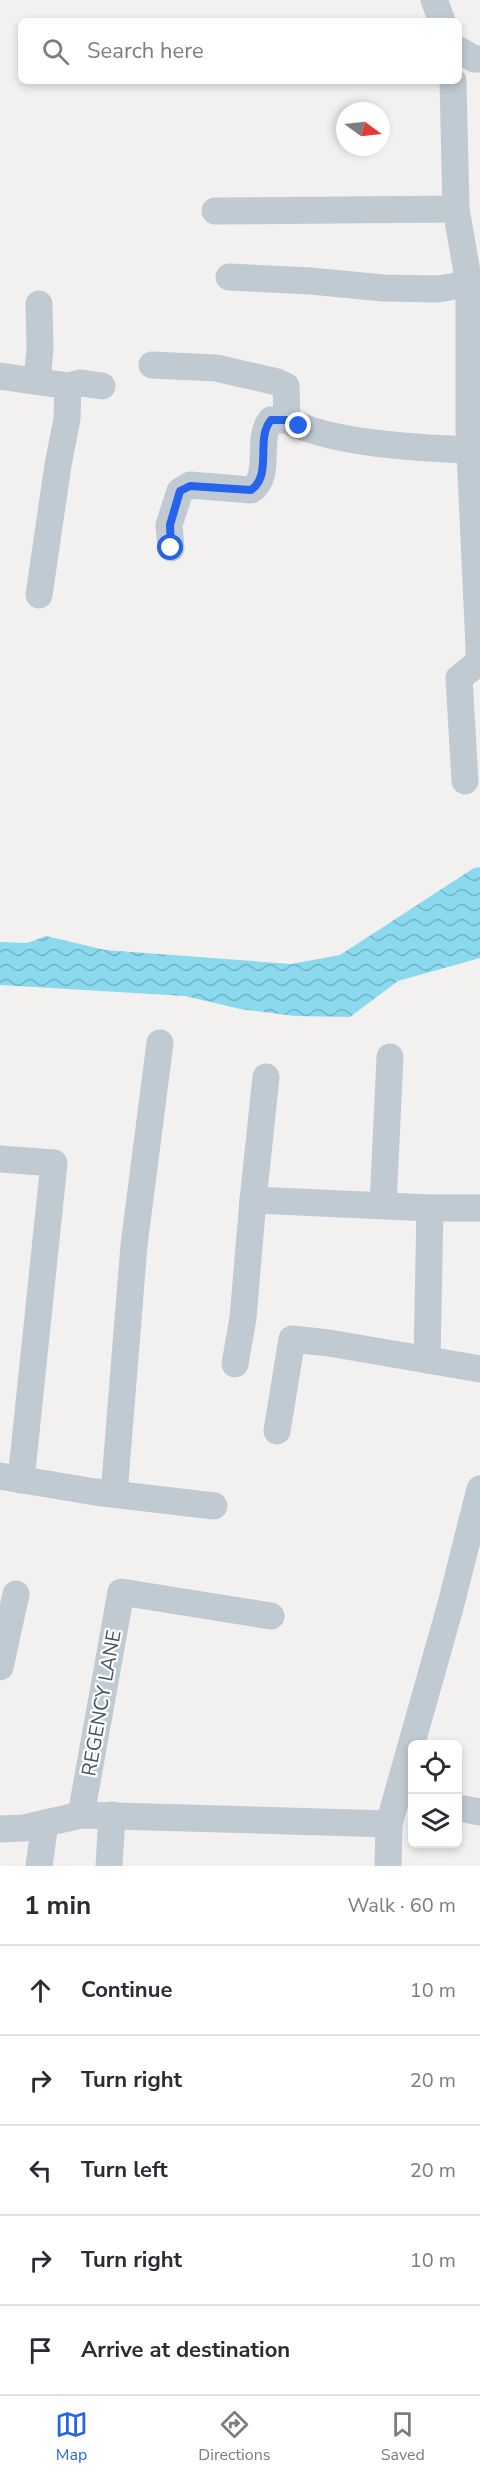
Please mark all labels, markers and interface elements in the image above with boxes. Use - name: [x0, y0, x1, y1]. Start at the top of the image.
- search box: [18, 18, 462, 84]
- icon: search: [39, 35, 72, 68]
- text: Search here: [87, 36, 204, 66]
- north arrow: [336, 102, 390, 156]
- route end: [285, 412, 311, 438]
- route start: [157, 534, 183, 560]
- street label: REGENCY LANE: [75, 1628, 128, 1778]
- map controls: [408, 1740, 462, 1848]
- button: locate: [408, 1740, 462, 1794]
- button: layers: [408, 1794, 462, 1848]
- text: 1 min: [24, 1888, 91, 1923]
- text: Walk · 60 m: [348, 1892, 456, 1919]
- icon: ahead: [24, 1974, 57, 2007]
- text: Continue: [81, 1975, 172, 2005]
- text: 10 m: [410, 1977, 456, 2004]
- icon: right: [24, 2064, 57, 2097]
- text: Turn right: [81, 2065, 182, 2095]
- text: 20 m: [410, 2067, 456, 2094]
- icon: left: [24, 2154, 57, 2187]
- text: Turn left: [81, 2155, 168, 2185]
- text: 20 m: [410, 2157, 456, 2184]
- icon: right: [24, 2244, 57, 2277]
- text: Turn right: [81, 2245, 182, 2275]
- text: 10 m: [410, 2247, 456, 2274]
- icon: arrive: [24, 2334, 57, 2367]
- text: Arrive at destination: [81, 2335, 290, 2365]
- tab: Map: [55, 2408, 88, 2466]
- tab: Directions: [198, 2408, 270, 2466]
- tab: Saved: [381, 2408, 425, 2466]

